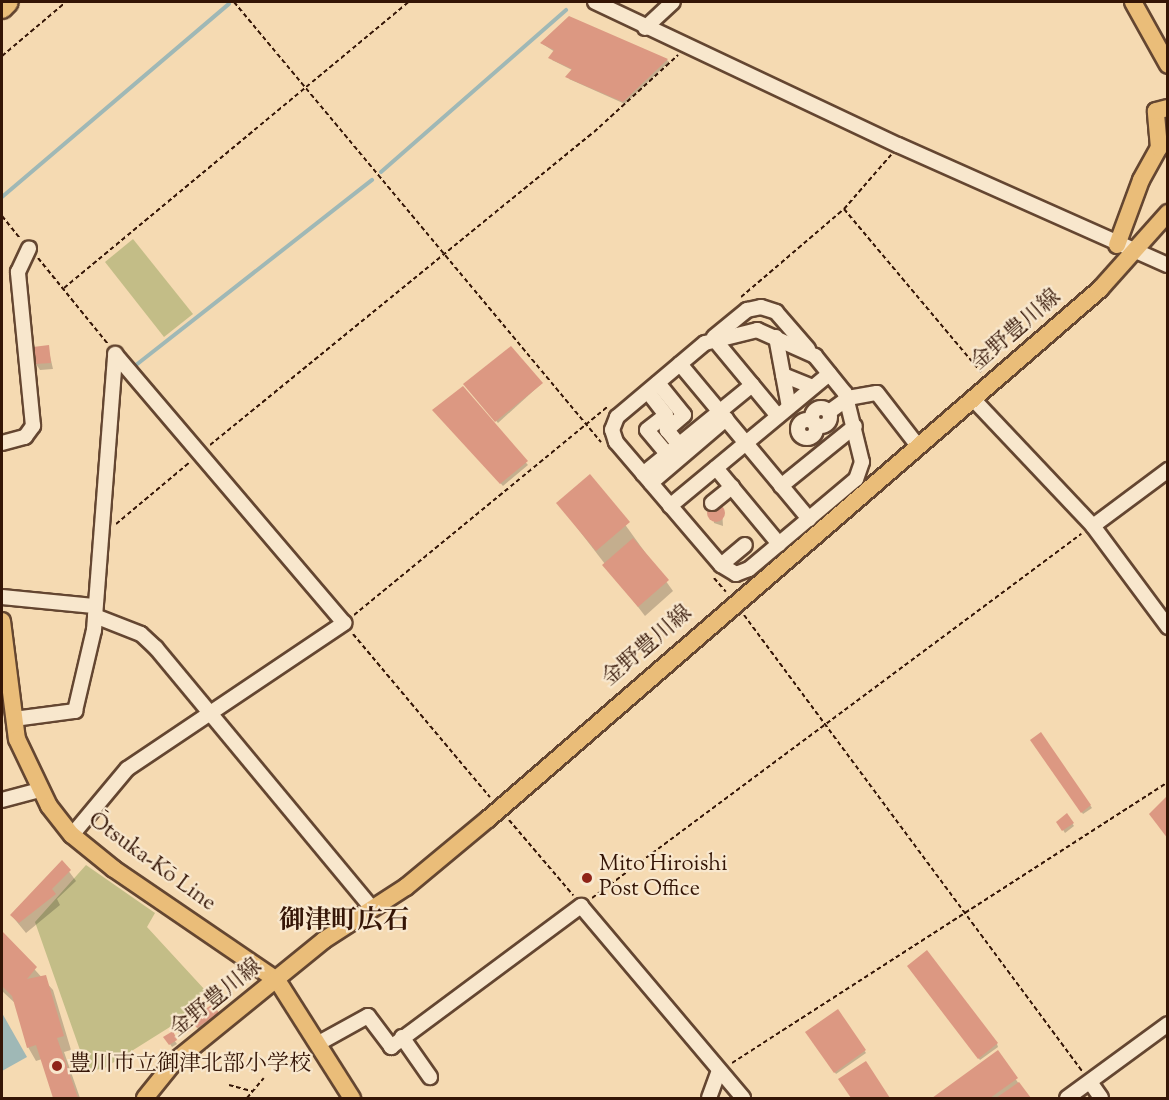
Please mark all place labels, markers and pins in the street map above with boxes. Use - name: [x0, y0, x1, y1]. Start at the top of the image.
- place label: Mito Hiroishi Post Office: [599, 852, 727, 903]
- marker: Mito Hiroishi Post Office: [580, 871, 594, 885]
- place label: 豊川市立御津北部小学校: [69, 1053, 311, 1079]
- marker: 豊川市立御津北部小学校: [50, 1059, 64, 1073]

